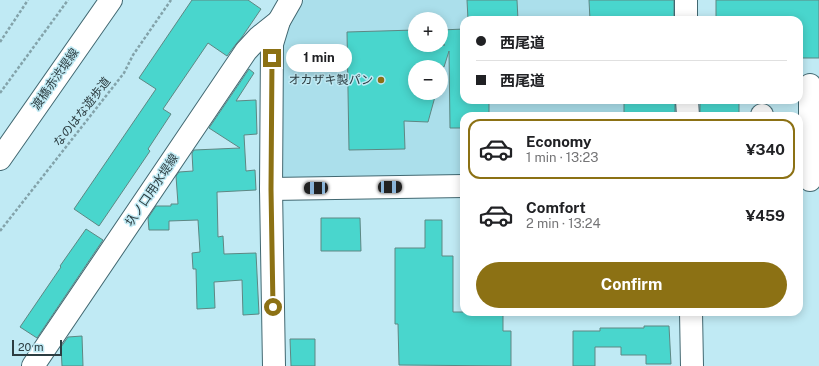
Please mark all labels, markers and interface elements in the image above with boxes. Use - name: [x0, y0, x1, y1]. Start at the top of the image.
- map controls: [408, 12, 448, 100]
- button: +: [408, 12, 448, 52]
- text: 西尾道: [500, 34, 545, 51]
- callout: 1 min: [286, 44, 352, 72]
- street label: 渡橋赤渋堤線: [29, 45, 81, 113]
- route end: [263, 49, 281, 67]
- text: 1 min: [303, 50, 335, 65]
- button: −: [408, 60, 448, 100]
- text: 西尾道: [500, 72, 545, 89]
- place label: オカザキ製パン: [288, 73, 373, 87]
- street label: なのはな遊歩道: [51, 75, 113, 149]
- marker: オカザキ製パン: [376, 75, 386, 85]
- icon: car: [478, 131, 514, 167]
- text: Economy: [526, 133, 591, 150]
- text: ¥340: [746, 141, 785, 158]
- text: 1 min · 13:23: [526, 150, 598, 165]
- street label: 圦ノ口用水堤線: [123, 151, 181, 229]
- car: [378, 181, 402, 193]
- car: [304, 182, 328, 194]
- icon: car: [478, 197, 514, 233]
- text: Comfort: [526, 199, 586, 216]
- text: ¥459: [745, 207, 785, 224]
- text: 2 min · 13:24: [526, 216, 601, 231]
- button: Confirm: [476, 262, 787, 308]
- route start: [264, 298, 282, 316]
- scale bar: [12, 338, 62, 357]
- text: 20 m: [18, 341, 43, 353]

